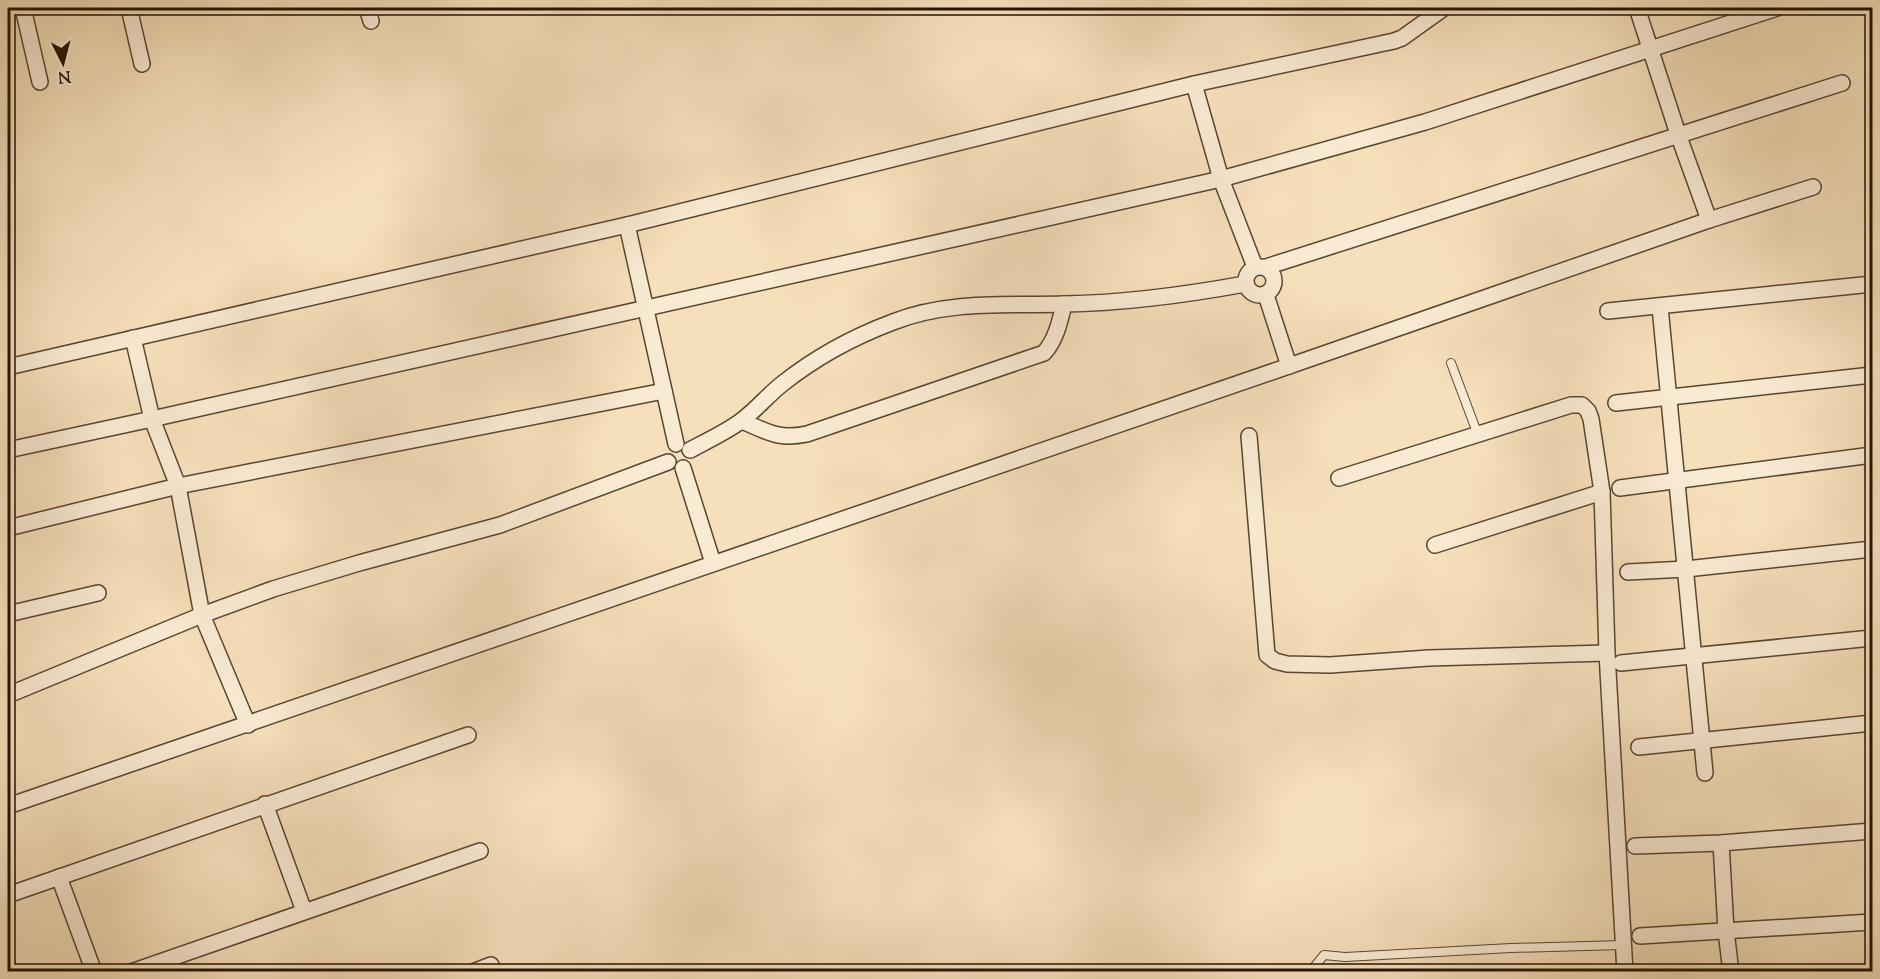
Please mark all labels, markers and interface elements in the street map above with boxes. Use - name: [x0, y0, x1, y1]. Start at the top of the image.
- north arrow: [33, 33, 93, 93]
- text: N: [57, 63, 72, 88]

